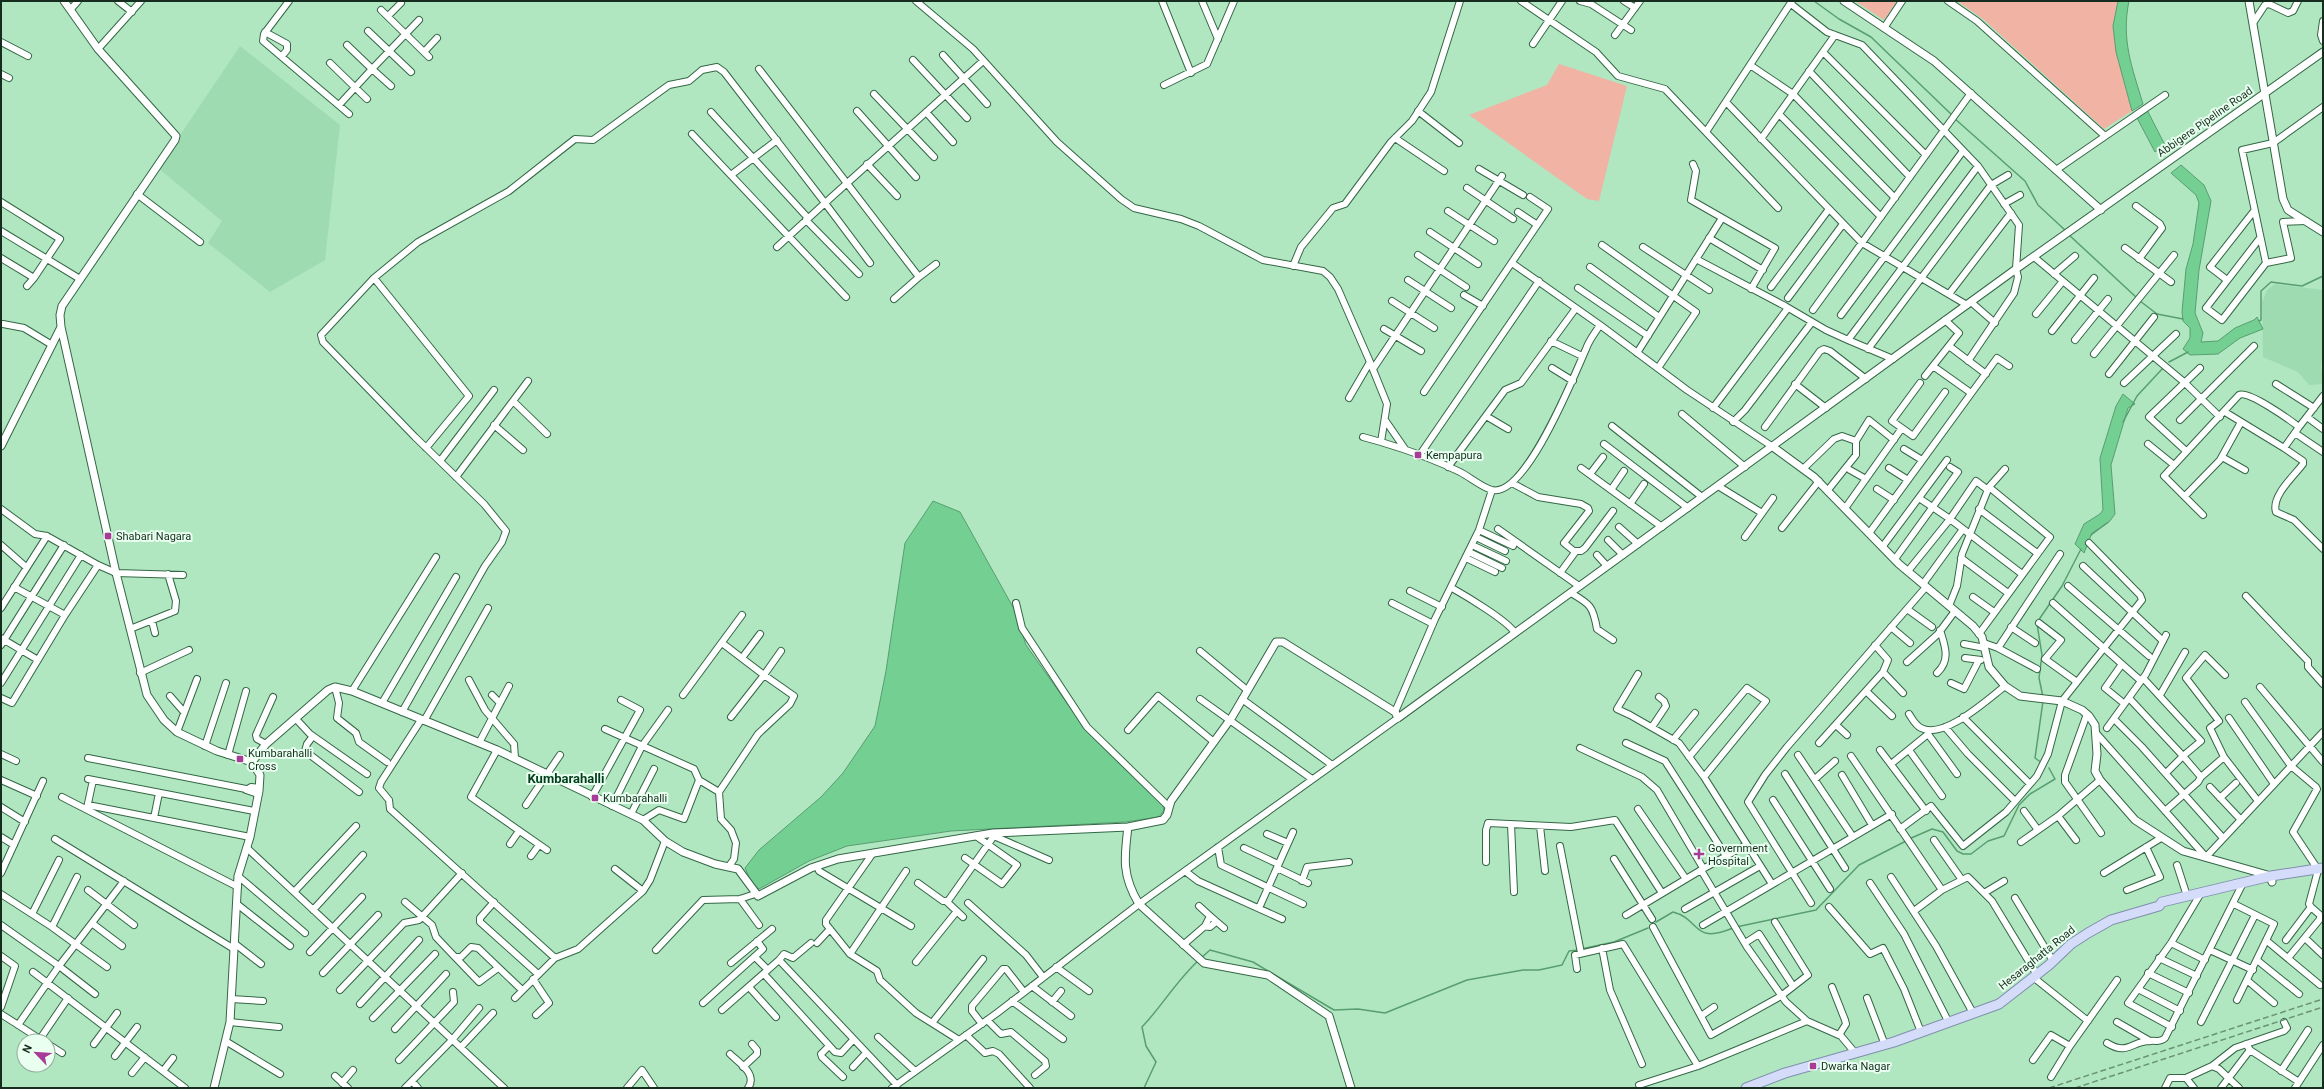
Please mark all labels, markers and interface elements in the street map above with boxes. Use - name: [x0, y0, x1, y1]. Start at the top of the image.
- street label: Abbigere Pipeline Road: [2155, 84, 2255, 160]
- place label: Kempapura: [1426, 449, 1482, 462]
- marker: Kempapura: [1413, 450, 1423, 460]
- place label: Shabari Nagara: [116, 530, 191, 543]
- marker: Shabari Nagara: [103, 531, 113, 541]
- place label: Kumbarahalli Cross: [248, 747, 312, 773]
- marker: Kumbarahalli Cross: [235, 754, 245, 764]
- district label: Kumbarahalli: [528, 771, 605, 786]
- place label: Kumbarahalli: [603, 792, 667, 805]
- marker: Kumbarahalli: [590, 793, 600, 803]
- place label: Government Hospital: [1708, 842, 1768, 868]
- marker: Government Hospital: [1693, 848, 1705, 860]
- street label: Hesaraghatta Road: [1996, 923, 2078, 993]
- north arrow: [16, 1033, 56, 1073]
- text: N: [20, 1043, 35, 1055]
- place label: Dwarka Nagar: [1821, 1060, 1890, 1073]
- marker: Dwarka Nagar: [1808, 1061, 1818, 1071]

